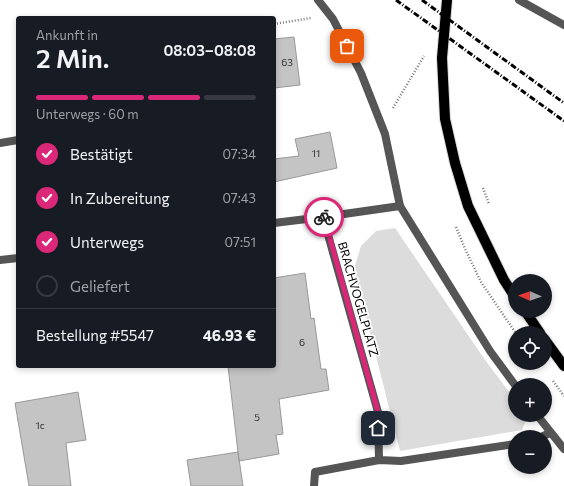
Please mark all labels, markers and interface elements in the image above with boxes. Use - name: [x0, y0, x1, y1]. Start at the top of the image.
- text: Ankunft in: [36, 27, 98, 43]
- pin: [330, 29, 364, 63]
- icon: bag: [336, 35, 358, 57]
- text: 08:03–08:08: [163, 41, 256, 59]
- text: 2 Min.: [36, 42, 109, 73]
- house number: 63: [281, 56, 293, 68]
- text: Unterwegs · 60 m: [36, 106, 138, 122]
- icon: check: [36, 143, 58, 165]
- text: Bestätigt: [70, 145, 133, 163]
- text: 07:34: [222, 146, 256, 162]
- house number: 11: [312, 147, 320, 159]
- icon: check: [36, 187, 58, 209]
- text: In Zubereitung: [70, 189, 170, 207]
- text: 07:43: [222, 190, 256, 206]
- courier: [304, 197, 344, 237]
- icon: bike: [313, 206, 335, 228]
- icon: check: [36, 231, 58, 253]
- text: Unterwegs: [70, 233, 144, 251]
- text: 07:51: [225, 234, 256, 250]
- street label: BRACHVOGELPLATZ: [336, 240, 382, 358]
- north arrow: [508, 274, 552, 318]
- map controls: [508, 274, 552, 474]
- text: Geliefert: [70, 277, 130, 295]
- text: Bestellung #5547: [36, 326, 154, 344]
- text: 46.93 €: [203, 326, 256, 344]
- button: locate: [508, 326, 552, 370]
- house number: 6: [299, 336, 305, 348]
- button: +: [508, 378, 552, 422]
- house number: 5: [254, 411, 260, 423]
- pin: [361, 411, 395, 445]
- icon: home: [367, 417, 389, 439]
- house number: 1c: [35, 419, 45, 431]
- button: −: [508, 430, 552, 474]

